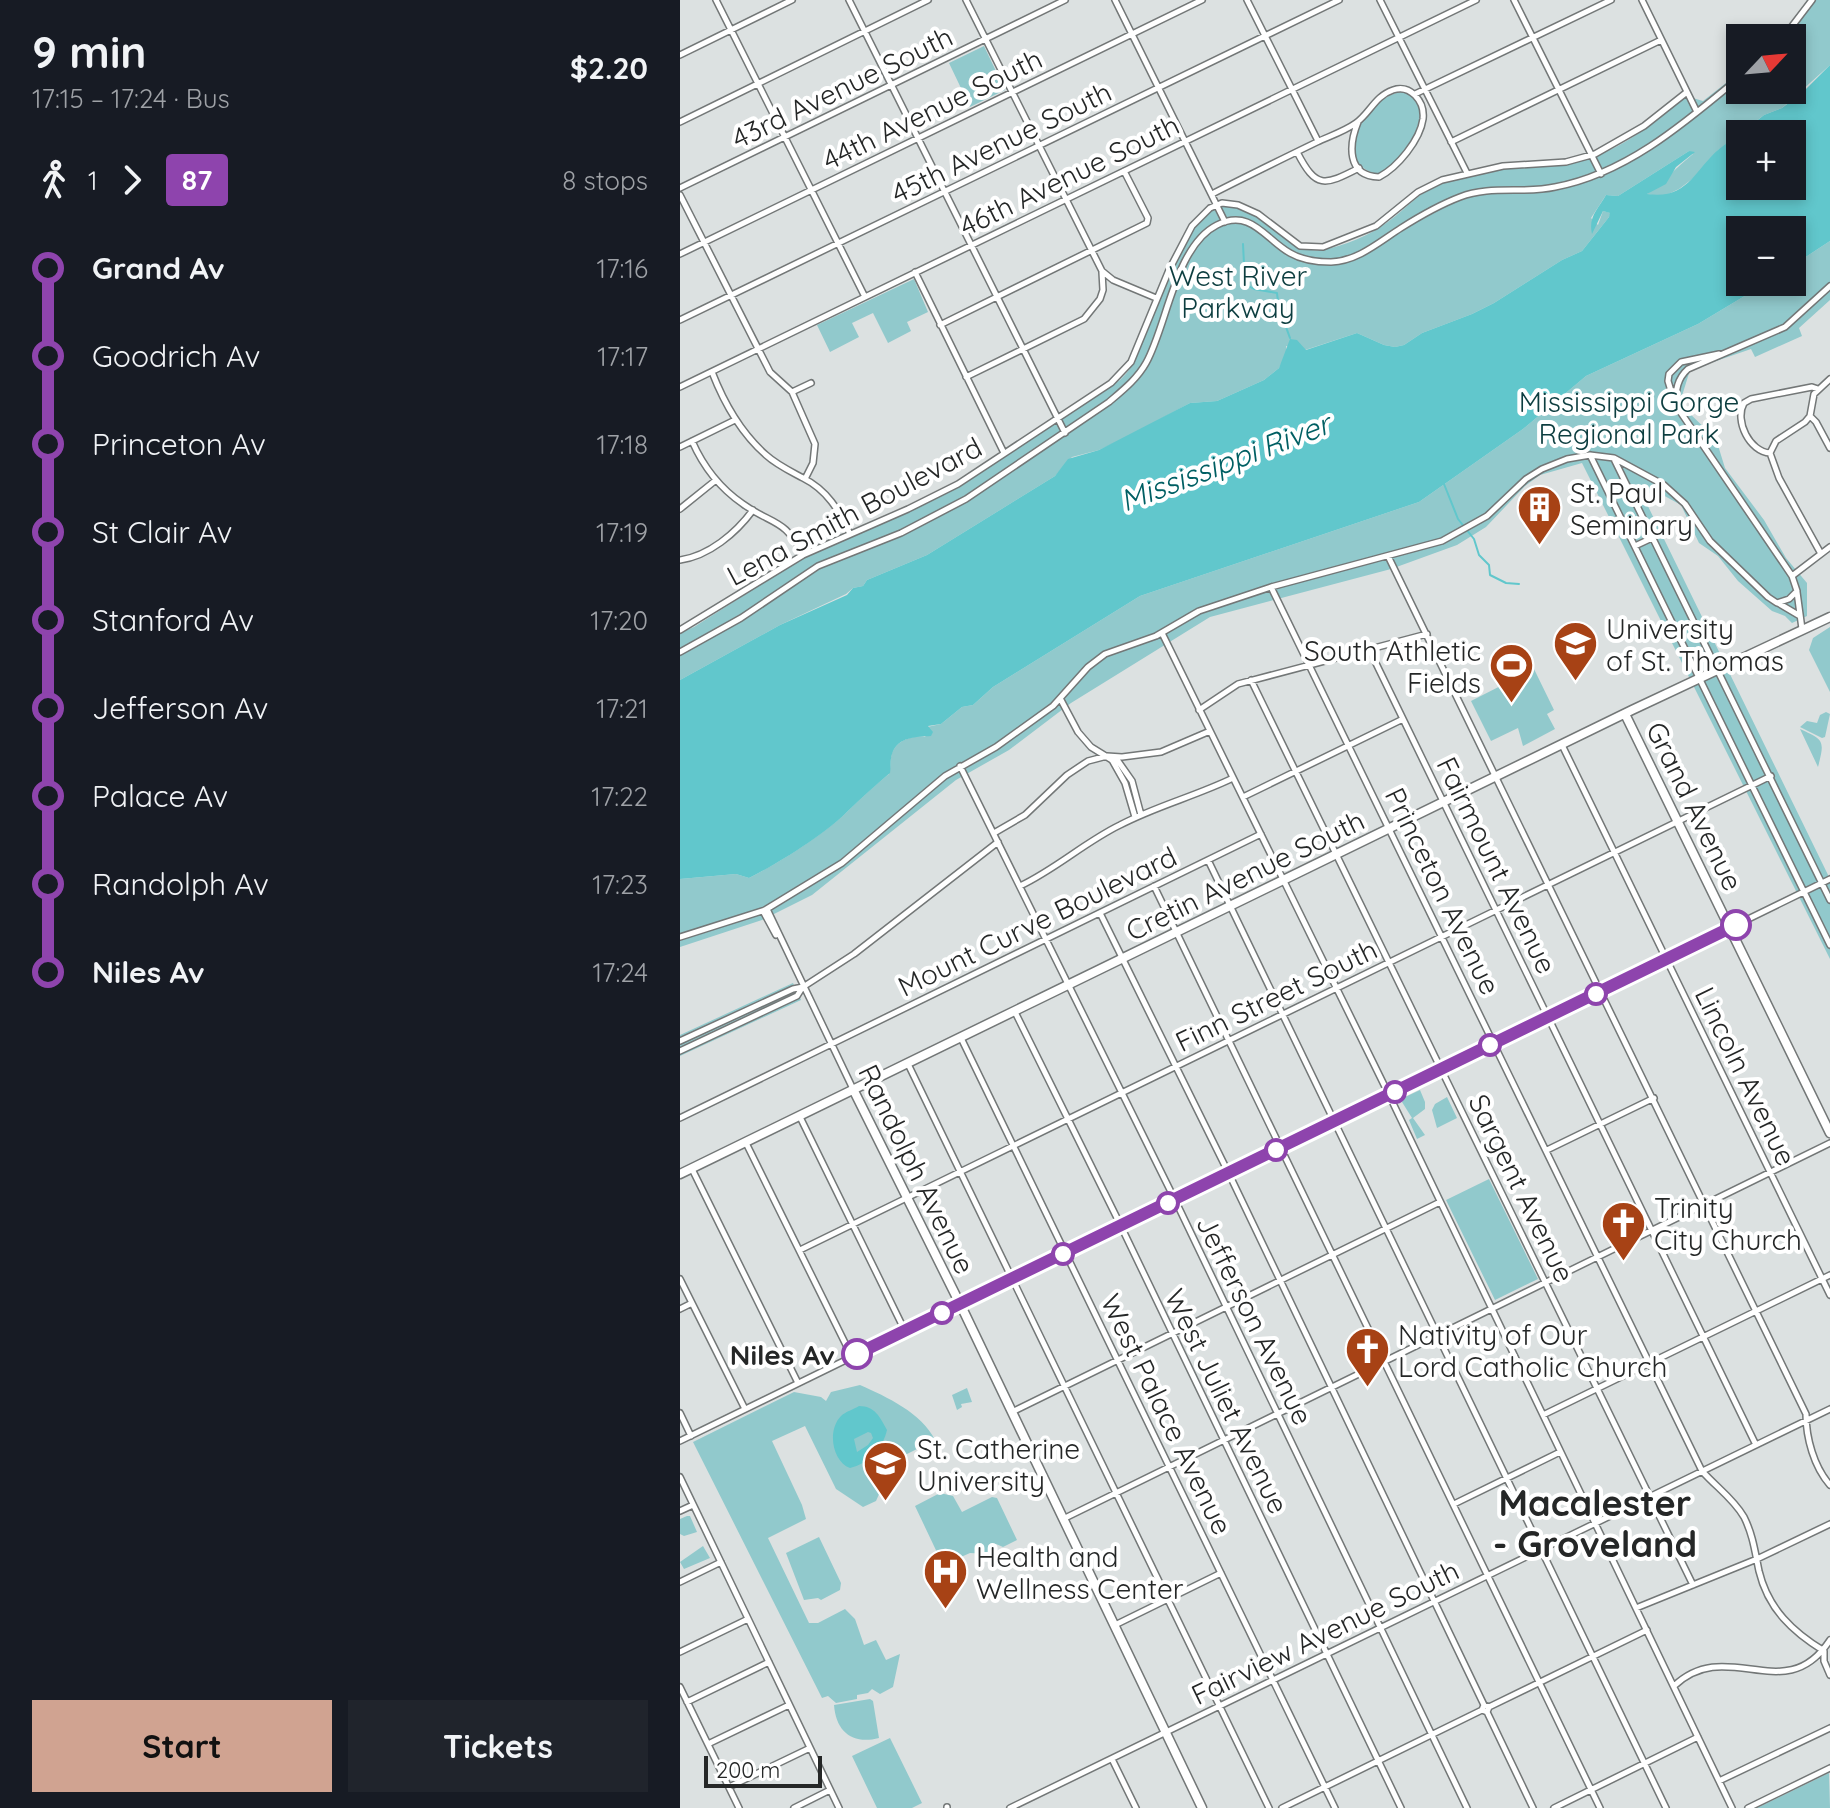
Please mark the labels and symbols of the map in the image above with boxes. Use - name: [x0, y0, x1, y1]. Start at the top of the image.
- street label: 43rd Avenue South: [726, 18, 958, 156]
- north arrow: [1726, 24, 1806, 104]
- street label: 44th Avenue South: [817, 41, 1047, 177]
- street label: 45th Avenue South: [885, 74, 1117, 210]
- street label: 46th Avenue South: [953, 107, 1185, 243]
- park label: West River Parkway: [1169, 258, 1308, 325]
- park label: Mississippi Gorge Regional Park: [1519, 384, 1739, 451]
- water label: Mississippi River: [1115, 403, 1339, 520]
- street label: Lena Smith Boulevard: [721, 429, 987, 593]
- place label: St. Paul Seminary: [1570, 475, 1693, 542]
- building icon: St. Paul Seminary: [1515, 484, 1563, 547]
- place label: University of St. Thomas: [1606, 611, 1784, 678]
- school or university icon: University of St. Thomas: [1551, 620, 1599, 683]
- place label: South Athletic Fields: [1304, 633, 1481, 700]
- sports icon: South Athletic Fields: [1488, 642, 1536, 705]
- street label: Grand Avenue: [1639, 716, 1751, 896]
- street label: Fairmount Avenue: [1429, 751, 1565, 979]
- street label: Princeton Avenue: [1378, 782, 1508, 1000]
- street label: Cretin Avenue South: [1120, 802, 1370, 948]
- street label: Mount Curve Boulevard: [892, 838, 1182, 1004]
- unlabelled marker: [1721, 910, 1751, 940]
- street label: Finn Street South: [1169, 931, 1383, 1059]
- street label: Lincoln Avenue: [1688, 981, 1804, 1171]
- unlabelled marker: [1585, 983, 1607, 1005]
- unlabelled marker: [1479, 1034, 1501, 1056]
- street label: Randolph Avenue: [851, 1059, 983, 1279]
- unlabelled marker: [1384, 1081, 1406, 1103]
- street label: Sargent Avenue: [1461, 1088, 1583, 1288]
- unlabelled marker: [1265, 1139, 1287, 1161]
- place label: Trinity City Church: [1654, 1190, 1802, 1257]
- unlabelled marker: [1157, 1192, 1179, 1214]
- church icon: Trinity City Church: [1599, 1199, 1647, 1262]
- street label: Jefferson Avenue: [1189, 1210, 1321, 1430]
- unlabelled marker: [1052, 1243, 1074, 1265]
- street label: West Juliet Avenue: [1157, 1283, 1297, 1519]
- street label: West Palace Avenue: [1094, 1288, 1240, 1540]
- unlabelled marker: [931, 1302, 953, 1324]
- place label: Nativity of Our Lord Catholic Church: [1398, 1317, 1667, 1384]
- church icon: Nativity of Our Lord Catholic Church: [1343, 1326, 1391, 1389]
- place label: Niles Av: [730, 1337, 835, 1372]
- marker: Niles Av: [842, 1339, 872, 1369]
- place label: St. Catherine University: [917, 1431, 1080, 1498]
- school or university icon: St. Catherine University: [862, 1440, 910, 1503]
- district label: Macalester - Groveland: [1493, 1480, 1697, 1566]
- place label: Health and Wellness Center: [976, 1539, 1184, 1606]
- hospital icon: Health and Wellness Center: [921, 1548, 969, 1611]
- street label: Fairview Avenue South: [1186, 1552, 1464, 1712]
- scale bar: [704, 1752, 822, 1788]

